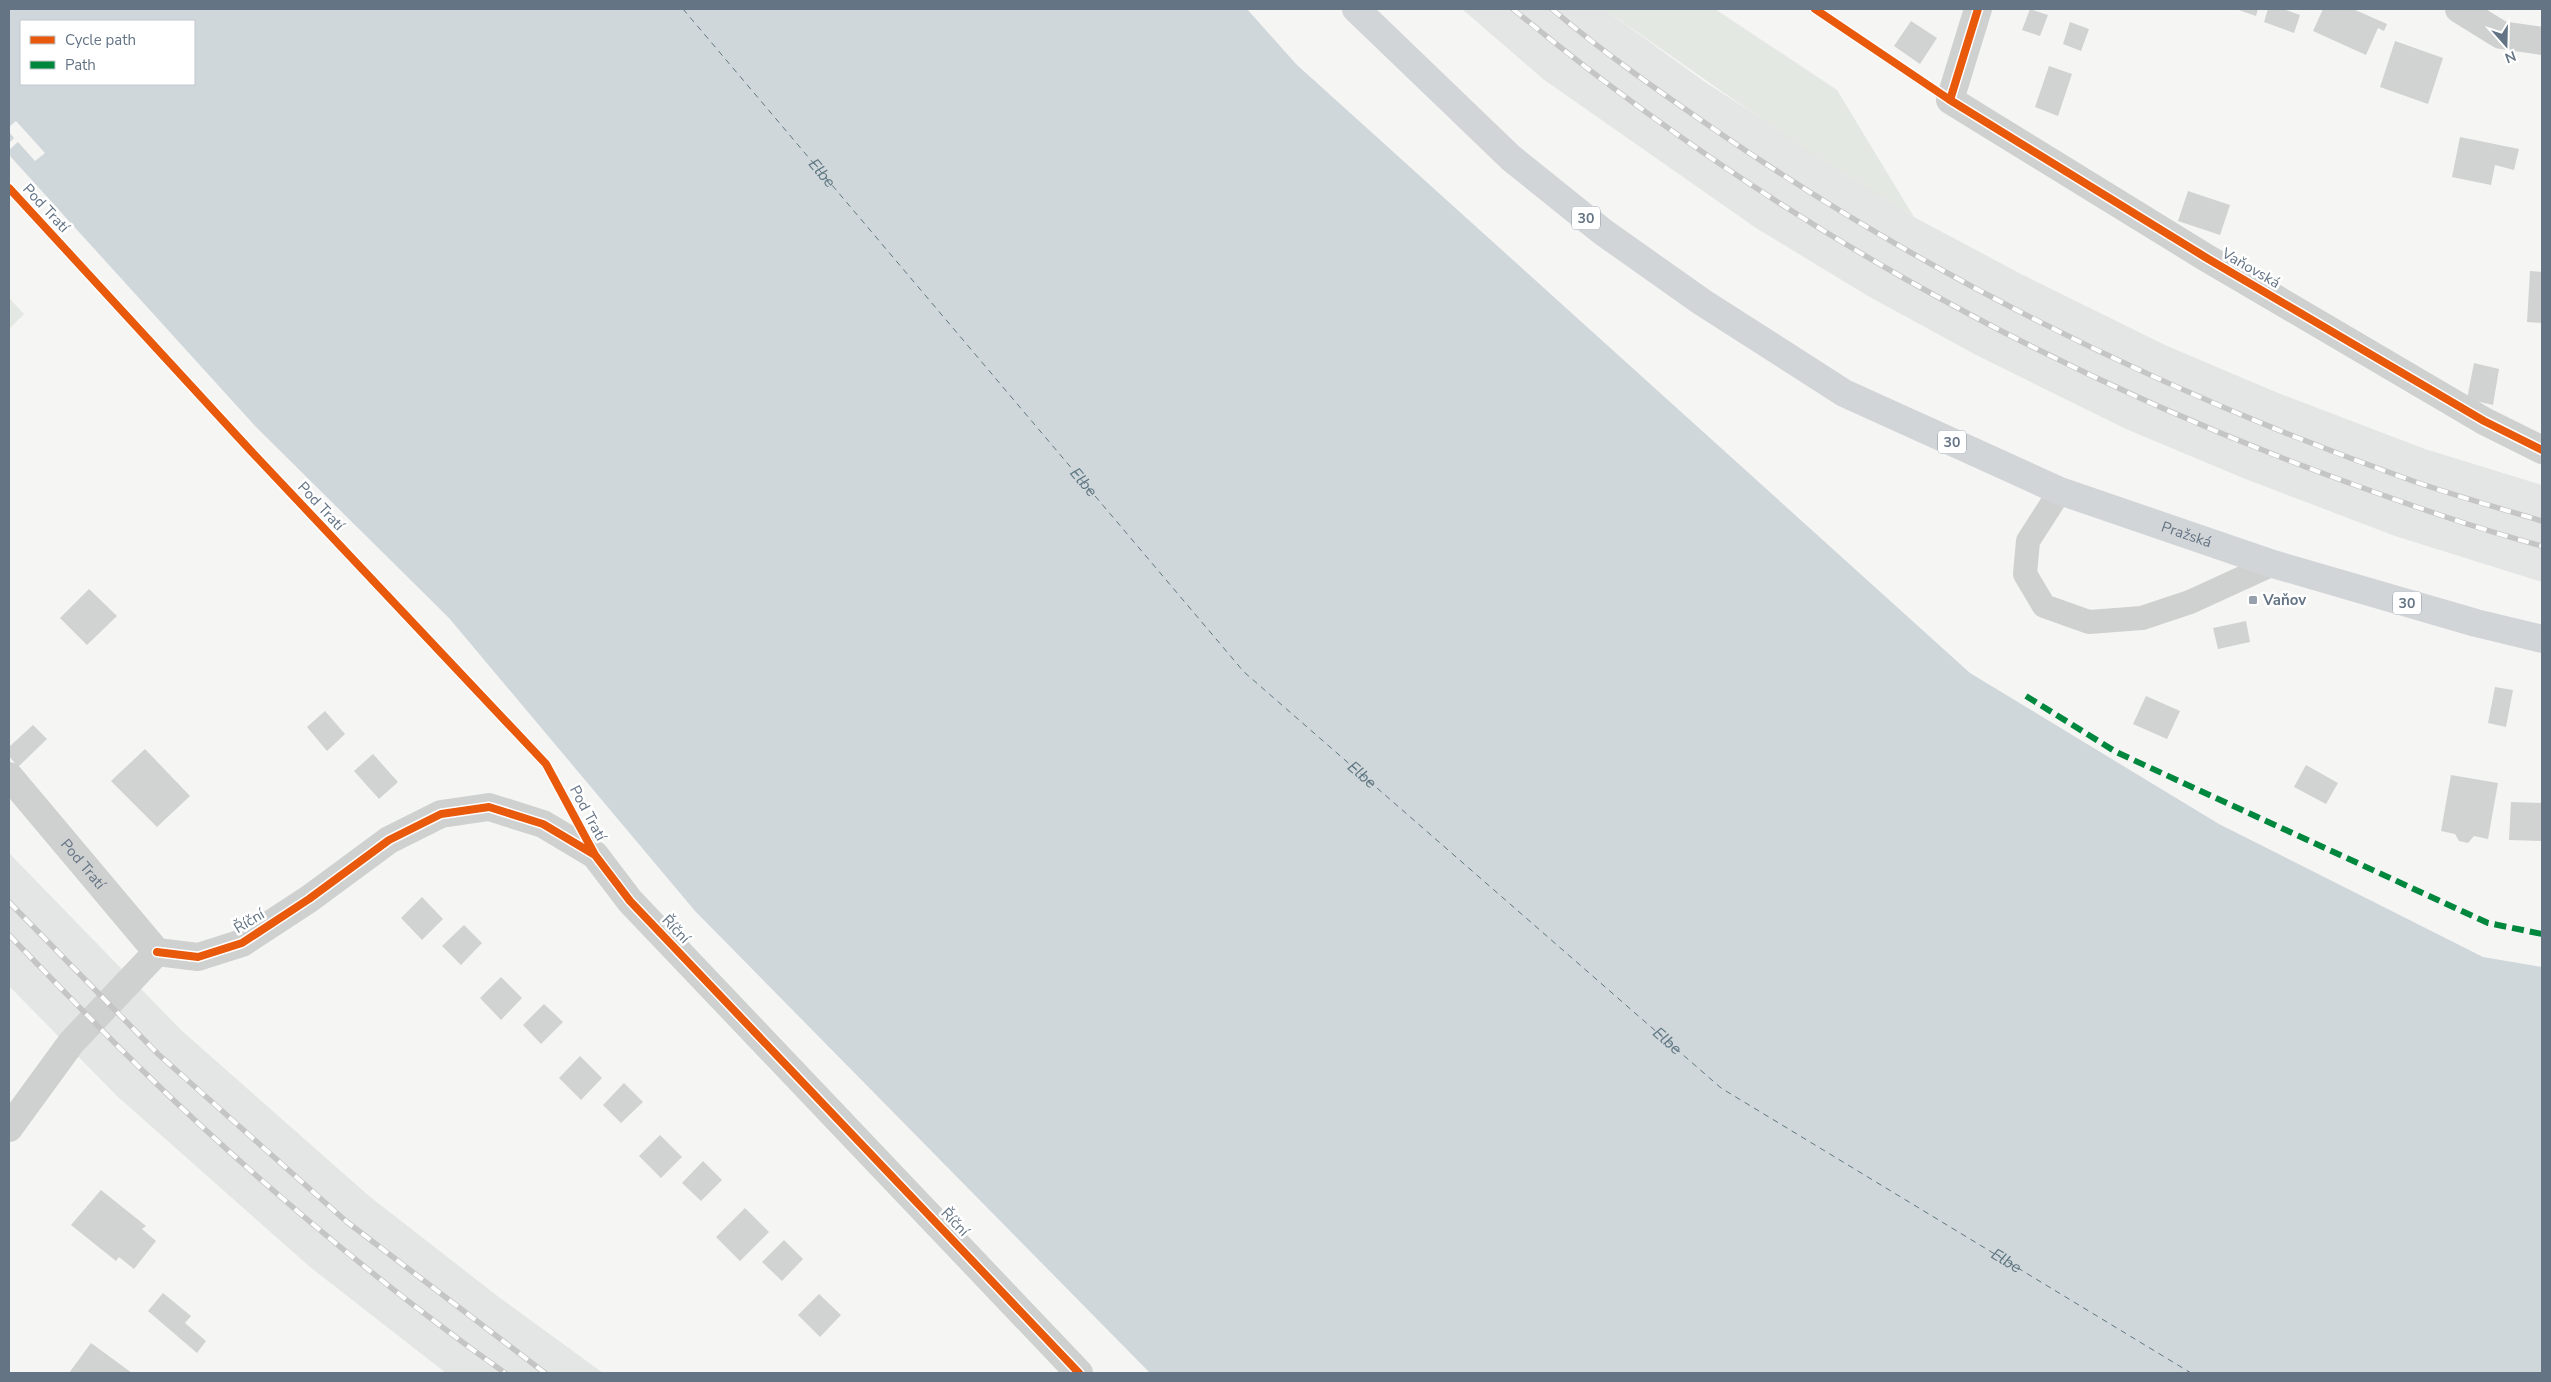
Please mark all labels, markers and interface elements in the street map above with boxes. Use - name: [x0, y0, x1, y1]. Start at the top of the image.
- legend: [20, 20, 195, 85]
- north arrow: [2481, 20, 2531, 70]
- text: Cycle path: [65, 30, 136, 50]
- text: N: [2502, 46, 2518, 67]
- text: Path: [65, 55, 96, 75]
- water label: Elbe: [803, 154, 841, 193]
- street label: Pod Tratí: [18, 179, 75, 238]
- road number: 30: [1572, 207, 1600, 230]
- street label: Vaňovská: [2217, 243, 2284, 293]
- road number: 30: [1938, 431, 1966, 454]
- water label: Elbe: [1065, 463, 1103, 502]
- street label: Pod Tratí: [293, 477, 350, 536]
- street label: Pražská: [2159, 516, 2214, 552]
- place label: Vaňov: [2262, 590, 2306, 610]
- road number: 30: [2393, 592, 2421, 614]
- marker: Vaňov: [2247, 594, 2259, 606]
- water label: Elbe: [1343, 756, 1382, 794]
- street label: Pod Tratí: [565, 782, 612, 846]
- street label: Pod Tratí: [56, 835, 111, 895]
- street label: Říční: [230, 903, 269, 938]
- street label: Říční: [658, 910, 696, 949]
- water label: Elbe: [1648, 1022, 1687, 1060]
- street label: Říční: [937, 1203, 975, 1242]
- water label: Elbe: [1987, 1243, 2026, 1279]

